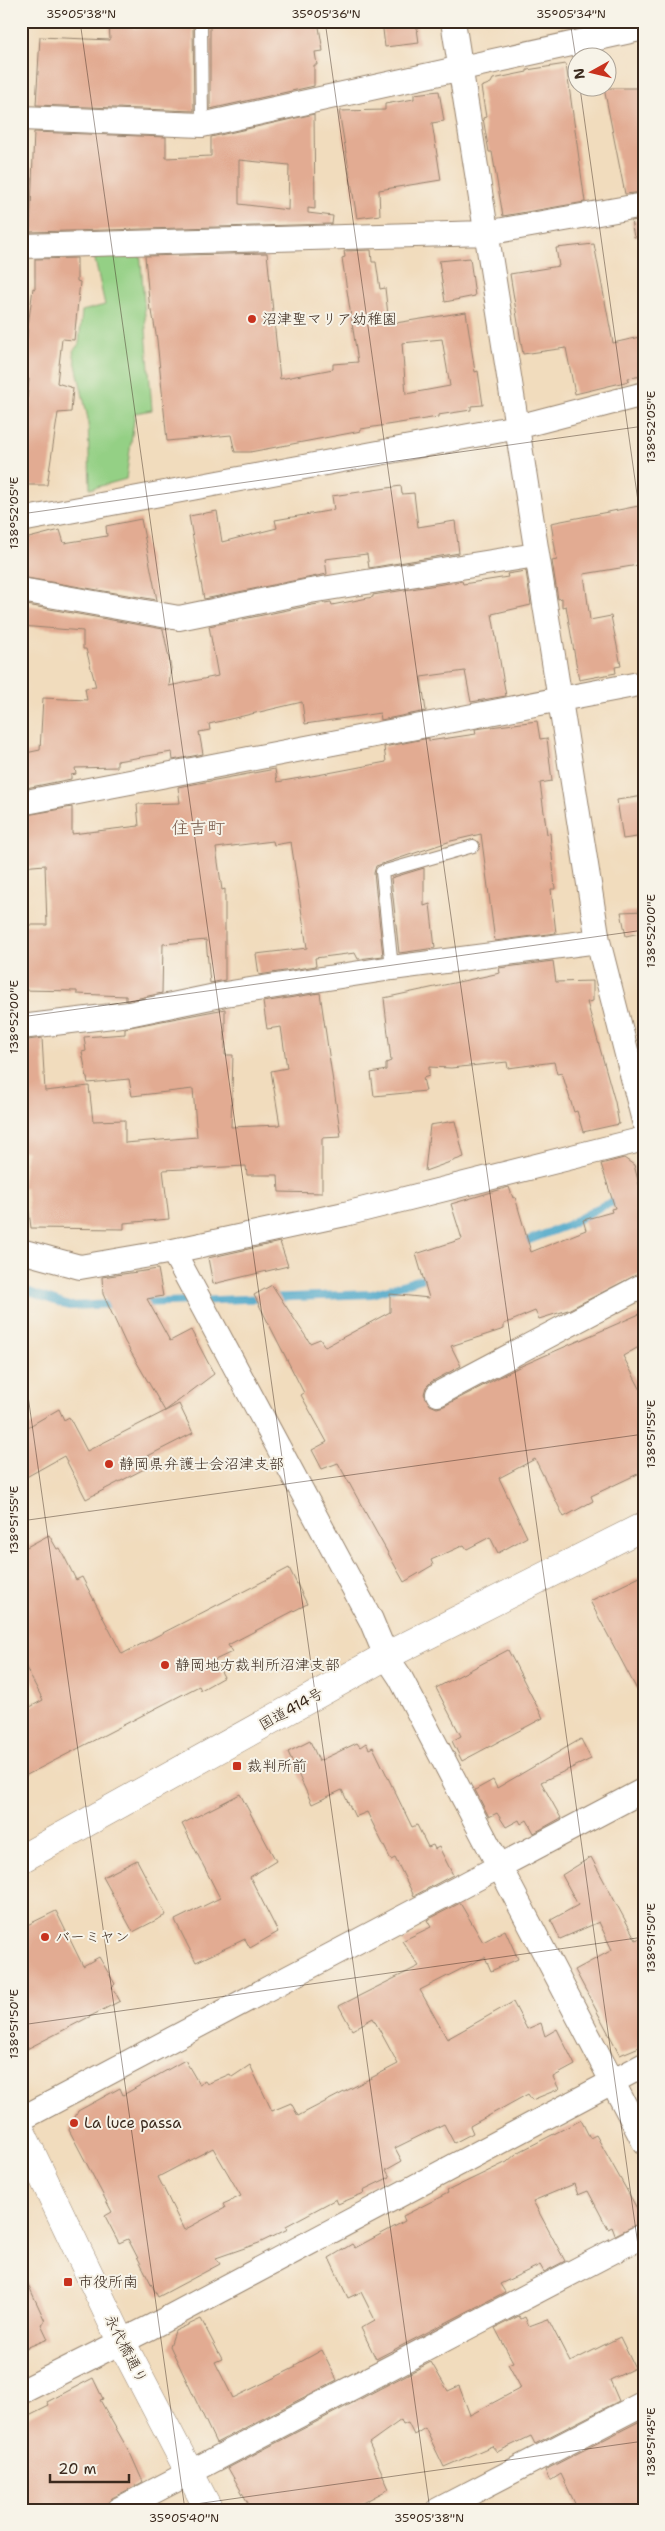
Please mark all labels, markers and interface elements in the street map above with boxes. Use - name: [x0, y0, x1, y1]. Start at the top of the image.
- text: 35°05'38"N: [46, 6, 116, 22]
- text: 35°05'36"N: [291, 6, 361, 22]
- text: 35°05'34"N: [536, 6, 606, 22]
- north arrow: [568, 48, 618, 98]
- text: N: [569, 67, 589, 81]
- place label: 沼津聖マリア幼稚園: [262, 309, 397, 329]
- marker: 沼津聖マリア幼稚園: [246, 313, 258, 325]
- text: 138°52'05"E: [643, 391, 659, 463]
- text: 138°52'05"E: [6, 477, 22, 549]
- district label: 住吉町: [171, 816, 225, 840]
- text: 138°52'00"E: [643, 894, 659, 968]
- text: 138°52'00"E: [6, 980, 22, 1054]
- text: 138°51'55"E: [643, 1400, 659, 1468]
- place label: 静岡県弁護士会沼津支部: [119, 1454, 284, 1474]
- marker: 静岡県弁護士会沼津支部: [103, 1458, 115, 1470]
- text: 138°51'55"E: [6, 1486, 22, 1554]
- place label: 静岡地方裁判所沼津支部: [175, 1655, 340, 1675]
- marker: 静岡地方裁判所沼津支部: [159, 1659, 171, 1671]
- street label: 国道414号: [255, 1683, 327, 1735]
- place label: 裁判所前: [247, 1756, 307, 1776]
- marker: 裁判所前: [231, 1760, 243, 1772]
- text: 138°51'50"E: [643, 1903, 659, 1973]
- place label: バーミヤン: [55, 1927, 130, 1947]
- marker: バーミヤン: [39, 1931, 51, 1943]
- text: 138°51'50"E: [6, 1989, 22, 2059]
- place label: La luce passa: [84, 2113, 182, 2133]
- marker: La luce passa: [68, 2117, 80, 2129]
- place label: 市役所南: [78, 2272, 138, 2292]
- marker: 市役所南: [62, 2276, 74, 2288]
- street label: 永代橋通り: [100, 2311, 152, 2387]
- text: 138°51'45"E: [643, 2407, 659, 2477]
- scale bar: [50, 2451, 129, 2483]
- text: 20 m: [58, 2459, 97, 2479]
- text: 35°05'40"N: [149, 2510, 219, 2526]
- text: 35°05'38"N: [394, 2510, 464, 2526]

